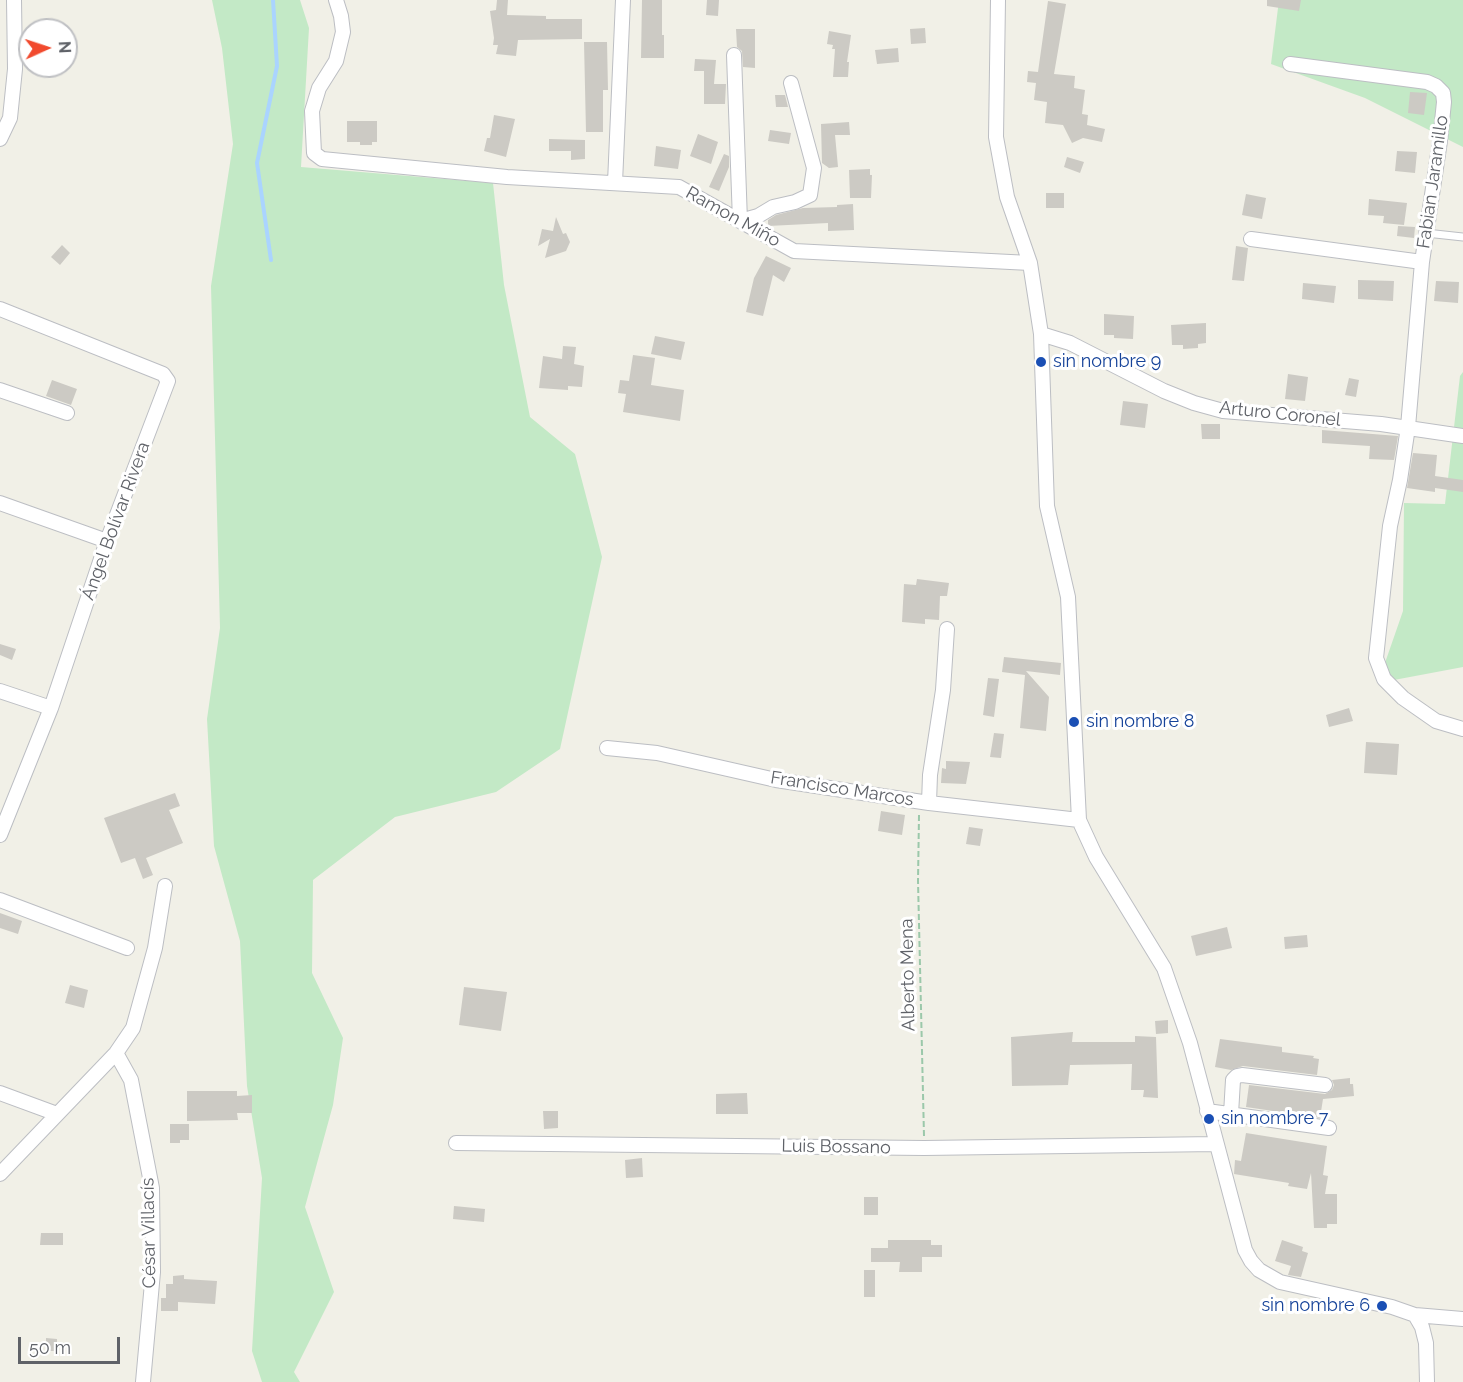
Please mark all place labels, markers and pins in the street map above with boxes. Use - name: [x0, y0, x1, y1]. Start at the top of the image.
- place label: sin nombre 9: [1053, 351, 1161, 373]
- marker: sin nombre 9: [1034, 355, 1048, 369]
- place label: sin nombre 8: [1086, 711, 1194, 733]
- marker: sin nombre 8: [1067, 715, 1081, 729]
- place label: sin nombre 7: [1221, 1108, 1328, 1130]
- marker: sin nombre 7: [1202, 1112, 1216, 1126]
- place label: sin nombre 6: [1261, 1295, 1370, 1317]
- marker: sin nombre 6: [1375, 1299, 1389, 1313]

